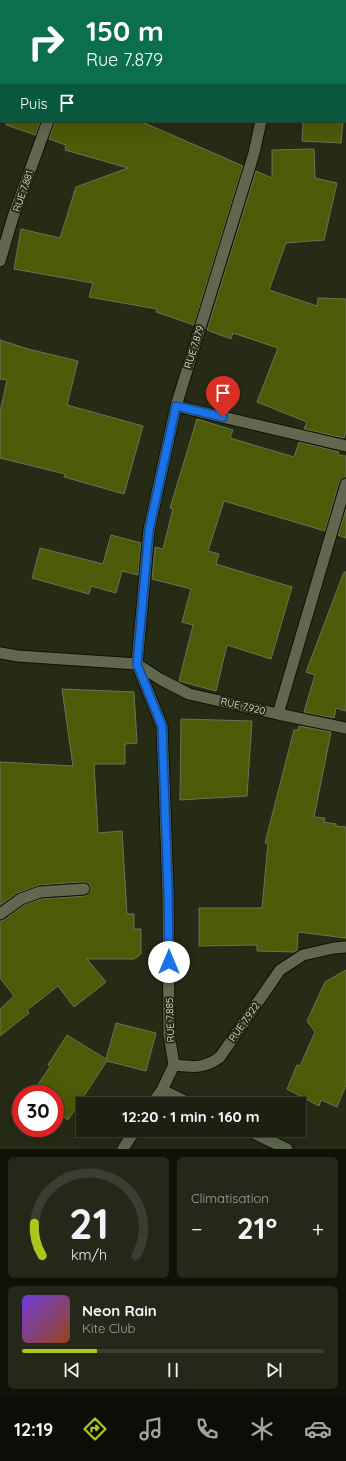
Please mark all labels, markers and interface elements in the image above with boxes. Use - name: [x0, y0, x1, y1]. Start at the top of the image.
- text: 150 m: [86, 13, 164, 48]
- icon: right: [20, 16, 72, 68]
- text: Rue 7.879: [86, 48, 163, 71]
- icon: arrive: [56, 92, 78, 114]
- text: Puis: [20, 94, 48, 113]
- street label: RUE 7.881: [10, 169, 36, 213]
- street label: RUE 7.879: [181, 324, 207, 370]
- pin: [206, 376, 240, 417]
- icon: arrive: [212, 382, 234, 404]
- street label: RUE 7.920: [219, 695, 267, 717]
- position arrow: [148, 941, 190, 983]
- street label: RUE 7.885: [163, 997, 177, 1043]
- street label: RUE 7.922: [226, 999, 263, 1044]
- speed limit sign: 30: [12, 1085, 64, 1137]
- text: 12:20 · 1 min · 160 m: [122, 1107, 260, 1126]
- text: Climatisation: [191, 1190, 269, 1206]
- text: 21: [69, 1196, 108, 1248]
- text: 21°: [237, 1209, 277, 1247]
- text: −: [191, 1215, 202, 1243]
- text: +: [312, 1215, 324, 1243]
- text: km/h: [70, 1245, 107, 1263]
- text: Neon Rain: [82, 1301, 157, 1320]
- text: Kite Club: [82, 1320, 135, 1336]
- icon: previous: [61, 1359, 83, 1381]
- icon: pause: [162, 1359, 184, 1381]
- icon: next: [263, 1359, 285, 1381]
- icon: directions: [81, 1415, 109, 1443]
- icon: music: [137, 1415, 165, 1443]
- icon: phone: [193, 1415, 221, 1443]
- icon: climate: [248, 1415, 276, 1443]
- icon: car: [304, 1415, 332, 1443]
- text: 12:19: [14, 1418, 53, 1441]

